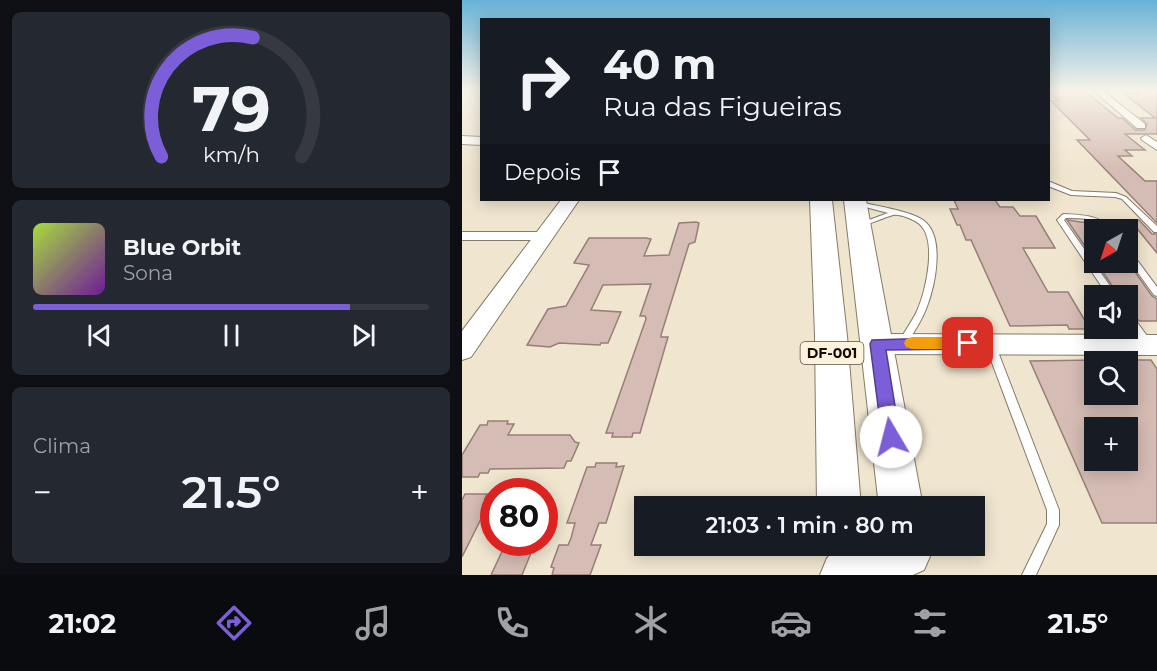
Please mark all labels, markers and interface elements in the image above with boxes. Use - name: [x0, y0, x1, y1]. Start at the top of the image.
- text: 40 m: [603, 38, 716, 90]
- icon: right: [504, 42, 582, 120]
- text: 79: [192, 71, 270, 147]
- text: Rua das Figueiras: [603, 90, 842, 123]
- text: km/h: [202, 141, 260, 167]
- icon: arrive: [593, 156, 626, 189]
- text: Depois: [504, 159, 581, 186]
- north arrow: [1084, 219, 1138, 273]
- map controls: [1084, 219, 1138, 471]
- text: Blue Orbit: [123, 234, 241, 261]
- text: Sona: [123, 261, 173, 285]
- button: sound: [1084, 285, 1138, 339]
- pin: [942, 317, 993, 368]
- icon: previous: [83, 319, 116, 352]
- icon: pause: [215, 319, 248, 352]
- icon: next: [347, 319, 380, 352]
- icon: arrive: [951, 326, 984, 359]
- road number: DF-001: [800, 342, 863, 364]
- button: search: [1084, 351, 1138, 405]
- position arrow: [859, 405, 923, 469]
- button: +: [1084, 417, 1138, 471]
- text: Clima: [33, 434, 91, 458]
- text: 21.5°: [181, 464, 281, 519]
- text: −: [33, 472, 52, 512]
- text: +: [410, 472, 429, 512]
- speed limit sign: 80: [480, 478, 558, 556]
- text: 21:03 · 1 min · 80 m: [705, 512, 914, 539]
- icon: directions: [213, 602, 255, 644]
- icon: music: [352, 602, 394, 644]
- icon: phone: [491, 602, 533, 644]
- icon: climate: [630, 602, 672, 644]
- icon: car: [770, 602, 812, 644]
- icon: filters: [909, 602, 951, 644]
- text: 21:02: [49, 607, 116, 640]
- text: 21.5°: [1048, 607, 1108, 640]

